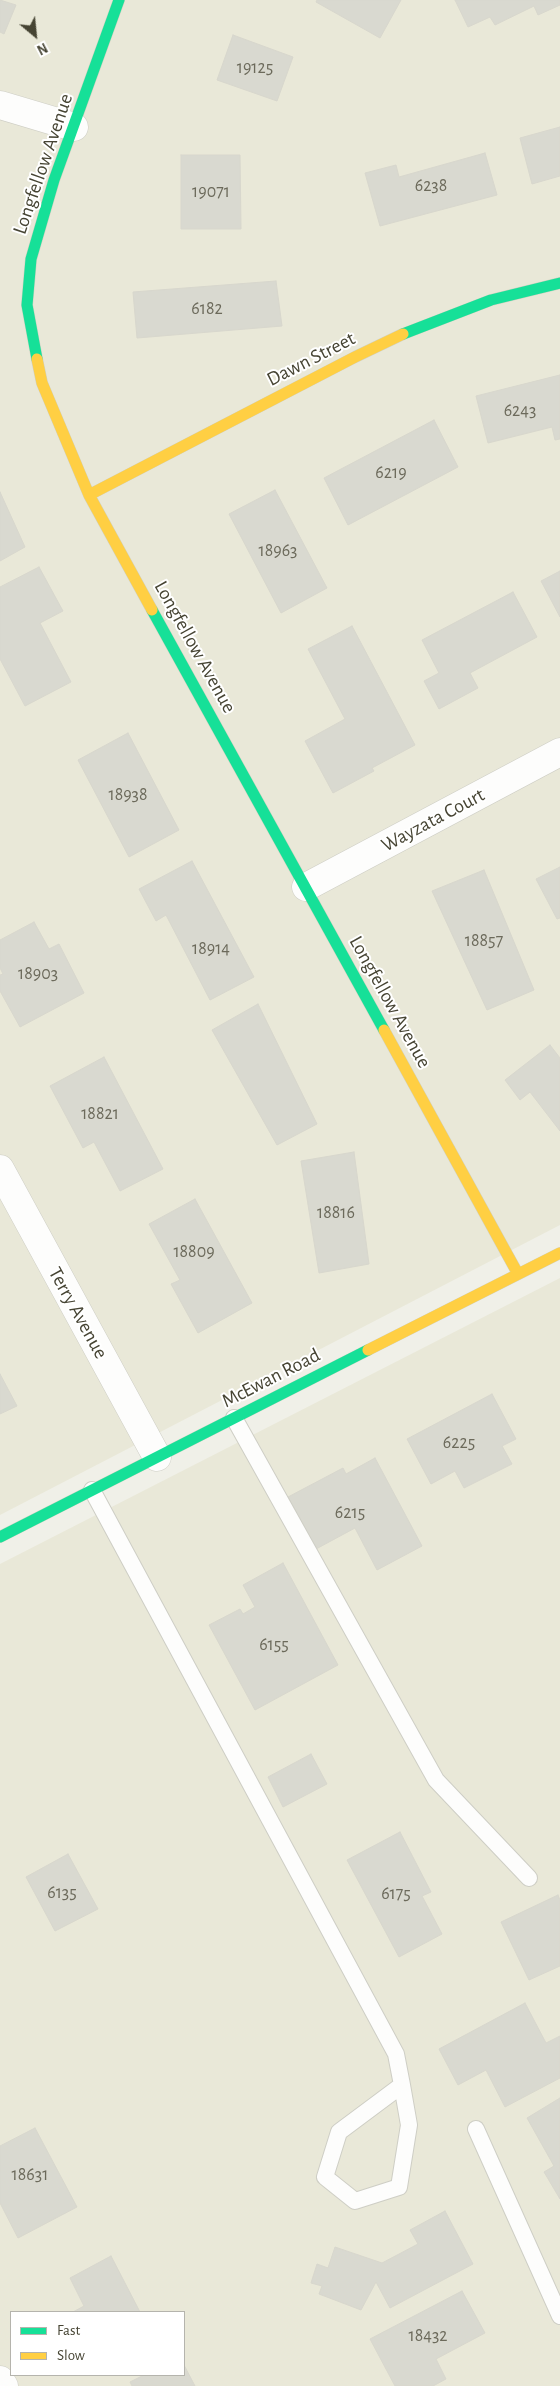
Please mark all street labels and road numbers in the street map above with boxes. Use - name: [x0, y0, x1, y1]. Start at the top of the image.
- street label: Longfellow Avenue: [8, 91, 78, 237]
- street label: Dawn Street: [263, 326, 359, 392]
- street label: Longfellow Avenue: [149, 577, 241, 717]
- street label: Wayzata Court: [377, 783, 489, 857]
- street label: Longfellow Avenue: [344, 932, 436, 1072]
- street label: Terry Avenue: [43, 1263, 113, 1363]
- street label: McEwan Road: [218, 1343, 324, 1413]

